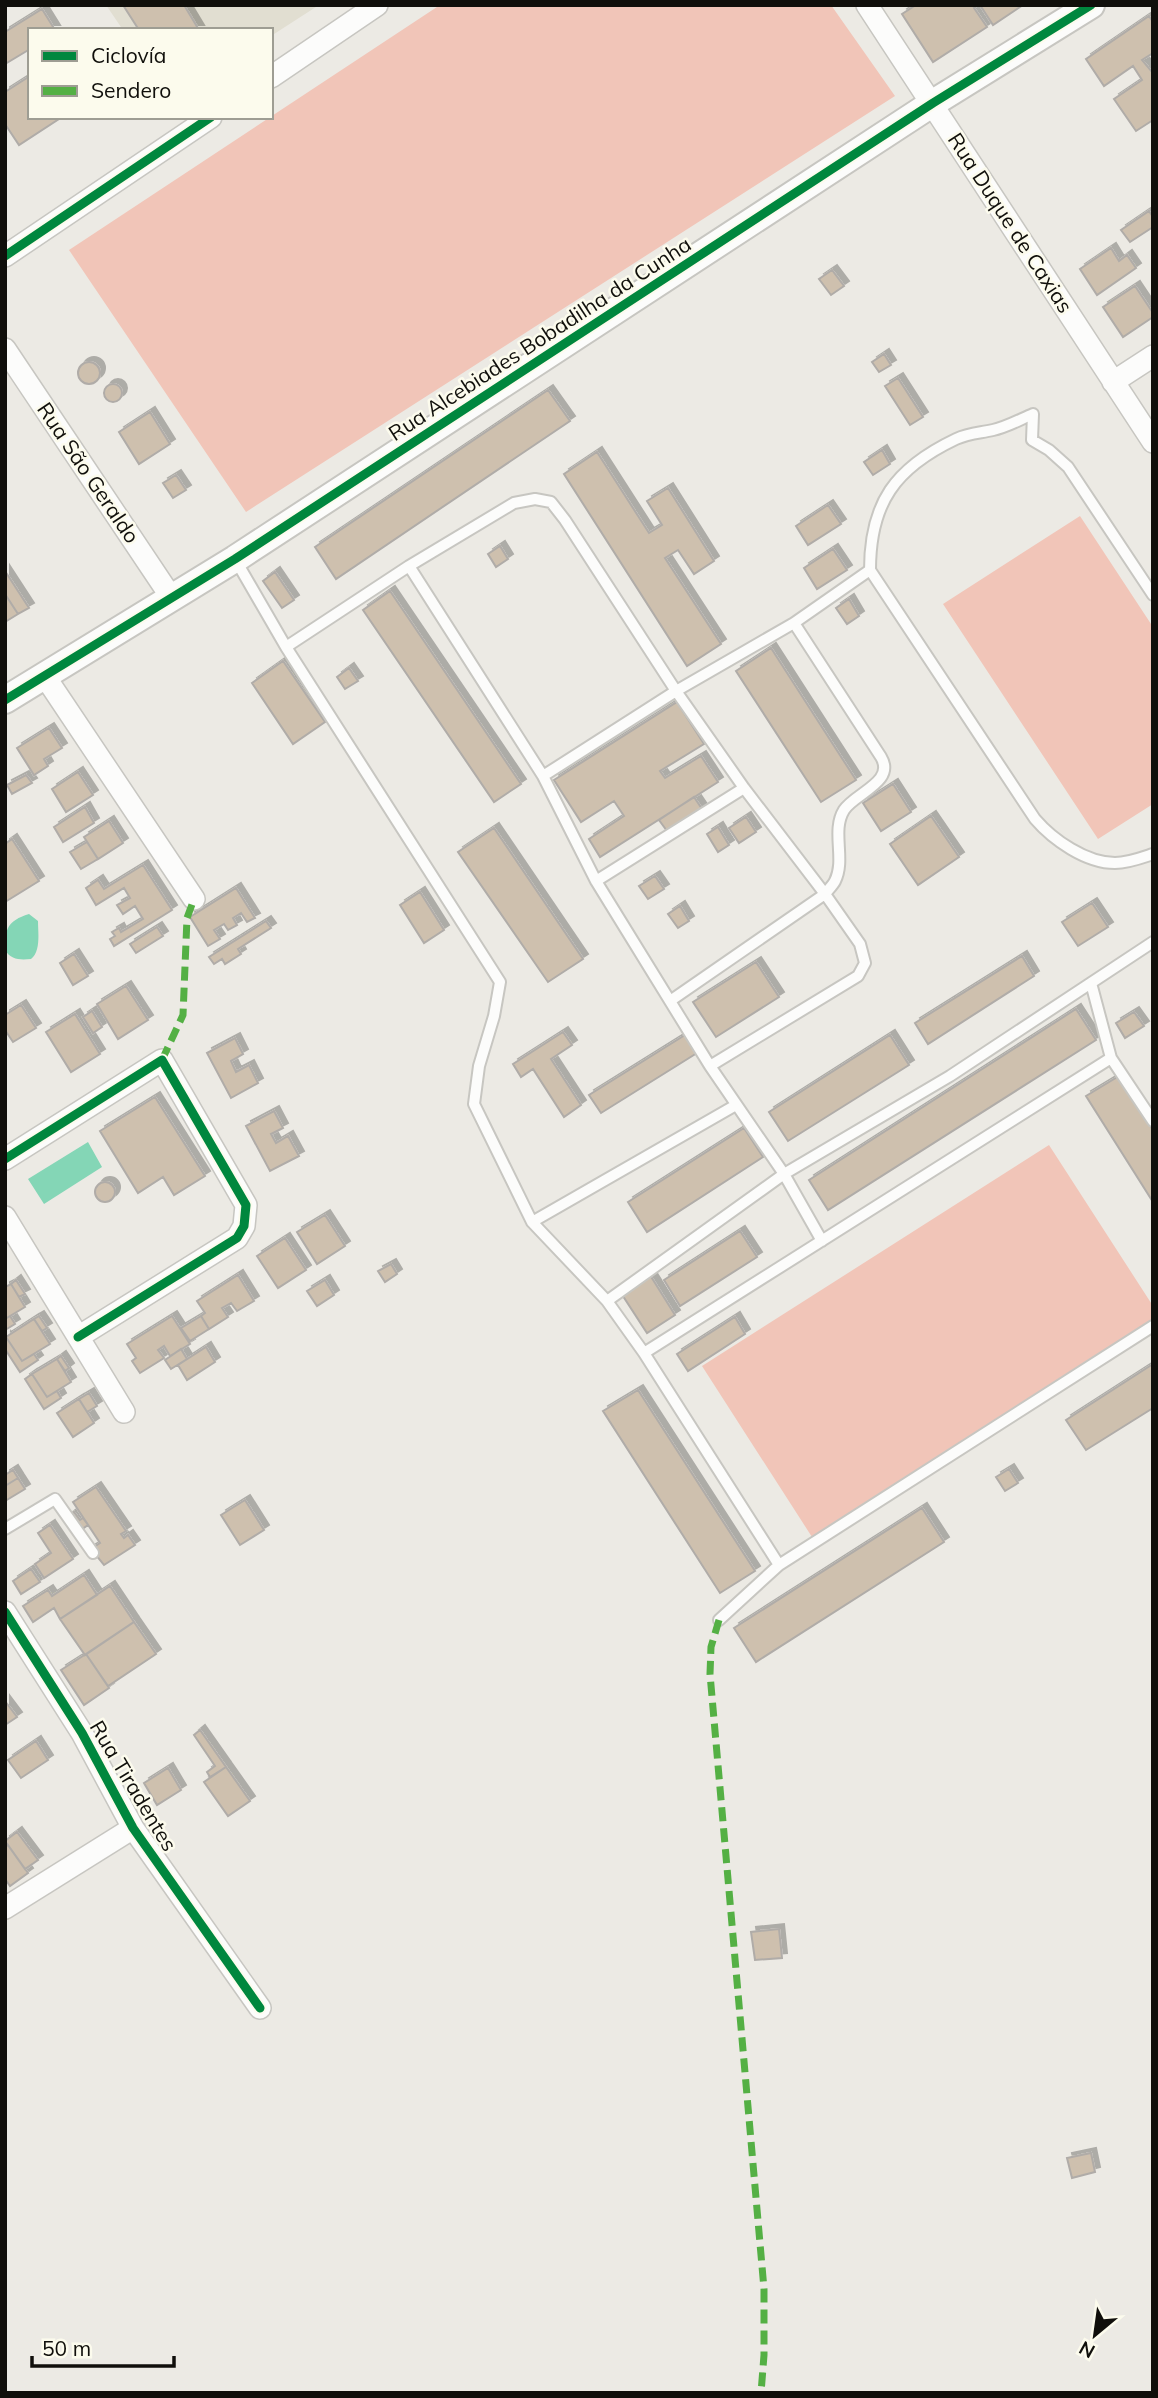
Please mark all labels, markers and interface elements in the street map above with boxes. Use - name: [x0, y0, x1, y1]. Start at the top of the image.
- legend: [28, 28, 273, 119]
- text: Ciclovía: [91, 42, 166, 68]
- text: Sendero: [91, 77, 171, 103]
- street label: Rua Duque de Caxias: [943, 128, 1079, 317]
- street label: Rua Alcebiades Bobadilha da Cunha: [383, 230, 696, 446]
- street label: Rua São Geraldo: [32, 397, 146, 548]
- street label: Rua Tiradentes: [85, 1715, 183, 1856]
- north arrow: [1060, 2300, 1130, 2370]
- scale bar: [32, 2324, 173, 2368]
- text: 50 m: [42, 2335, 91, 2361]
- text: N: [1075, 2336, 1099, 2364]

